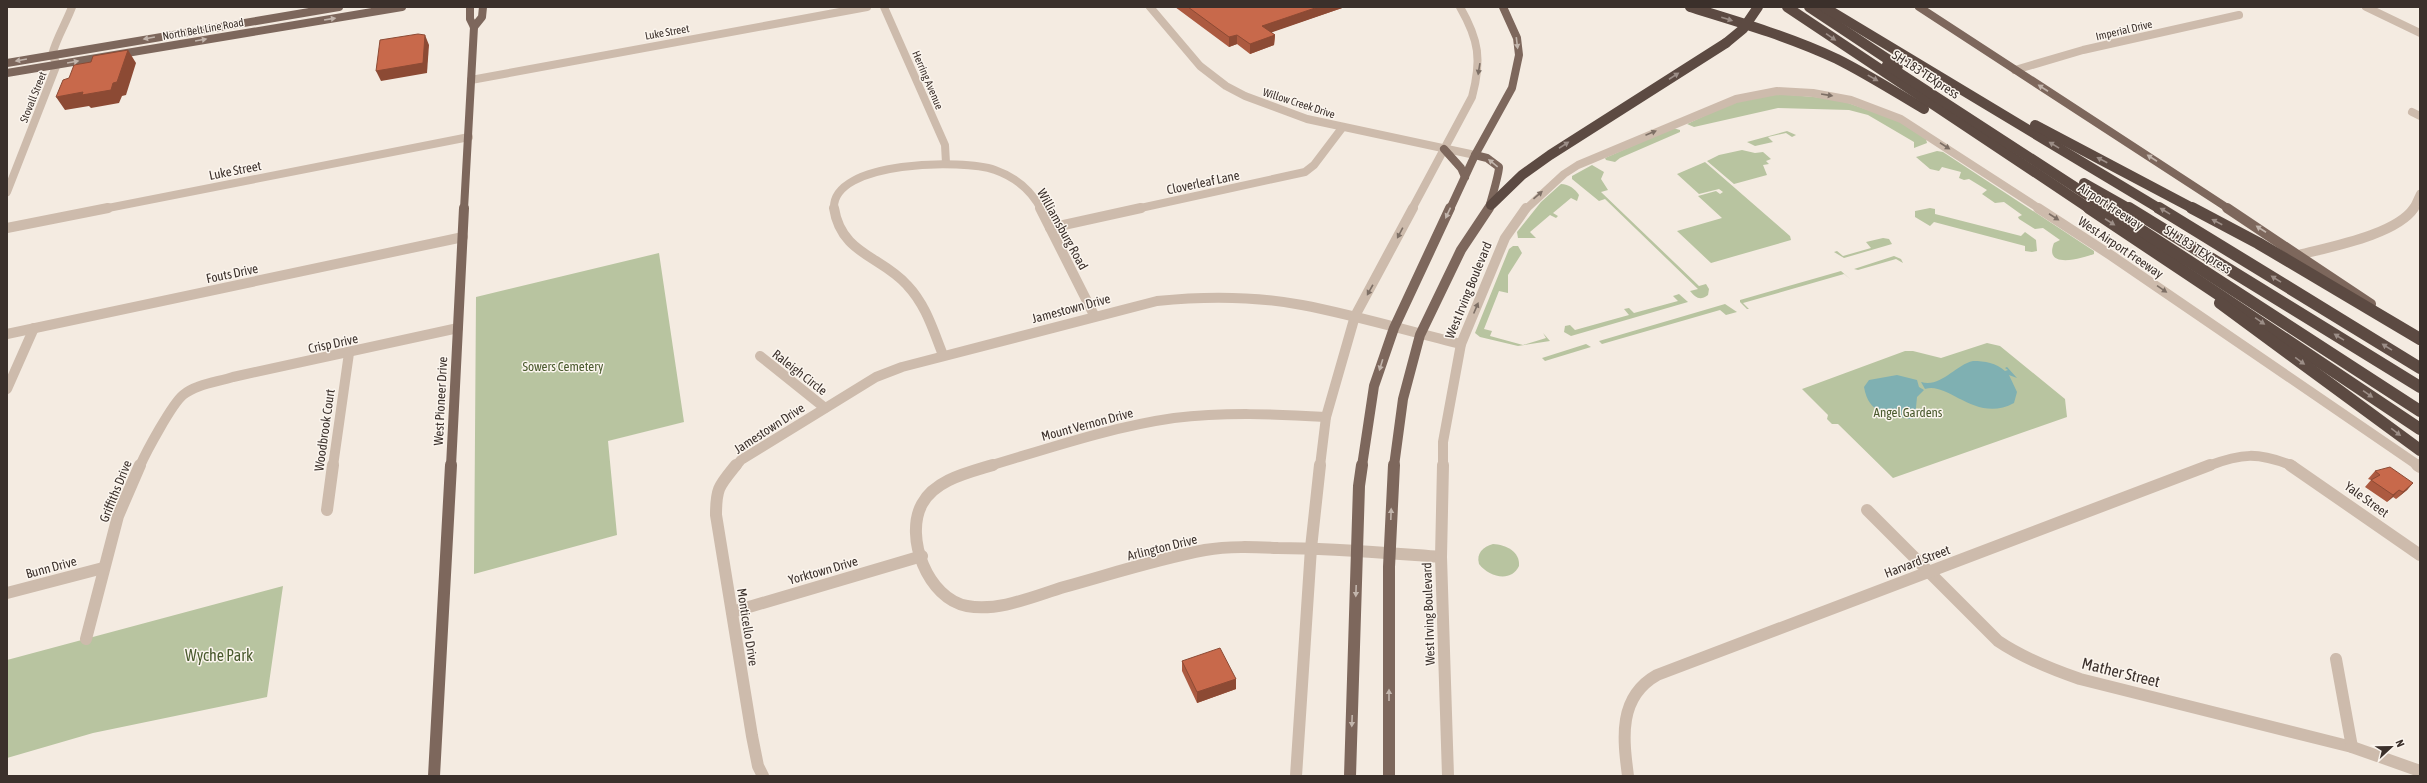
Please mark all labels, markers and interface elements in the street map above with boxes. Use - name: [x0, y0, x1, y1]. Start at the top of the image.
- street label: North Belt Line Road: [161, 16, 245, 42]
- one-way arrow: [323, 16, 336, 22]
- one-way arrow: [1721, 16, 1733, 22]
- street label: Imperial Drive: [2095, 18, 2153, 42]
- street label: Luke Street: [644, 22, 690, 42]
- one-way arrow: [1825, 33, 1836, 41]
- one-way arrow: [143, 36, 155, 42]
- one-way arrow: [195, 37, 207, 43]
- one-way arrow: [1514, 37, 1521, 49]
- street label: SH 183 TEXpress: [1889, 47, 1962, 102]
- street label: Herring Avenue: [910, 49, 946, 111]
- one-way arrow: [15, 57, 27, 63]
- one-way arrow: [67, 59, 79, 65]
- one-way arrow: [1476, 63, 1482, 76]
- street label: Stovall Street: [17, 70, 49, 124]
- one-way arrow: [1669, 72, 1679, 80]
- one-way arrow: [1867, 75, 1879, 82]
- one-way arrow: [2037, 84, 2049, 91]
- street label: Willow Creek Drive: [1261, 86, 1337, 120]
- one-way arrow: [1821, 92, 1833, 98]
- one-way arrow: [1646, 130, 1658, 136]
- one-way arrow: [2048, 141, 2060, 148]
- one-way arrow: [1559, 142, 1570, 149]
- one-way arrow: [1940, 142, 1950, 150]
- one-way arrow: [2147, 154, 2157, 162]
- one-way arrow: [2096, 157, 2108, 163]
- street label: Luke Street: [208, 158, 263, 183]
- one-way arrow: [1488, 158, 1499, 167]
- street label: Cloverleaf Lane: [1165, 167, 1241, 198]
- street label: Airport Freeway: [2076, 180, 2146, 233]
- street label: Williamsburg Road: [1034, 186, 1091, 272]
- one-way arrow: [1533, 191, 1544, 200]
- one-way arrow: [1445, 207, 1451, 219]
- one-way arrow: [2159, 208, 2171, 215]
- one-way arrow: [2049, 213, 2059, 221]
- street label: West Airport Freeway: [2075, 213, 2167, 282]
- one-way arrow: [2104, 218, 2116, 225]
- one-way arrow: [2211, 218, 2222, 225]
- street label: SH 183 TEXpress: [2161, 222, 2234, 277]
- one-way arrow: [2255, 226, 2266, 233]
- one-way arrow: [1397, 227, 1403, 239]
- street label: West Irving Boulevard: [1442, 240, 1495, 341]
- street label: Fouts Drive: [205, 261, 260, 286]
- one-way arrow: [2271, 275, 2281, 283]
- one-way arrow: [1366, 284, 1373, 296]
- one-way arrow: [2156, 286, 2168, 293]
- street label: Jamestown Drive: [1030, 291, 1112, 326]
- one-way arrow: [1473, 302, 1479, 313]
- one-way arrow: [2255, 317, 2265, 325]
- street label: Crisp Drive: [307, 331, 359, 356]
- one-way arrow: [2333, 334, 2345, 341]
- one-way arrow: [2382, 343, 2392, 351]
- street label: Raleigh Circle: [769, 346, 830, 398]
- street label: West Pioneer Drive: [431, 356, 450, 446]
- one-way arrow: [2294, 357, 2305, 365]
- park label: Sowers Cemetery: [523, 359, 604, 374]
- one-way arrow: [1378, 359, 1384, 371]
- street label: Woodbrook Court: [311, 388, 338, 472]
- one-way arrow: [2362, 390, 2374, 397]
- street label: Jamestown Drive: [731, 400, 807, 457]
- street label: Mount Vernon Drive: [1040, 405, 1135, 444]
- park label: Angel Gardens: [1874, 405, 1943, 420]
- one-way arrow: [2390, 428, 2401, 436]
- street label: Griffiths Drive: [96, 458, 135, 524]
- street label: Yale Street: [2342, 478, 2392, 520]
- one-way arrow: [1388, 507, 1394, 520]
- street label: Arlington Drive: [1126, 532, 1199, 563]
- street label: Harvard Street: [1882, 542, 1952, 581]
- street label: Bunn Drive: [24, 553, 78, 581]
- street label: Yorktown Drive: [787, 553, 860, 588]
- street label: West Irving Boulevard: [1419, 562, 1438, 666]
- one-way arrow: [1352, 585, 1359, 597]
- street label: Monticello Drive: [734, 587, 761, 667]
- park label: Wyche Park: [185, 646, 253, 665]
- street label: Mather Street: [2080, 654, 2162, 690]
- one-way arrow: [1386, 688, 1392, 701]
- one-way arrow: [1348, 715, 1355, 727]
- north arrow: [2371, 727, 2411, 767]
- text: N: [2393, 738, 2407, 749]

